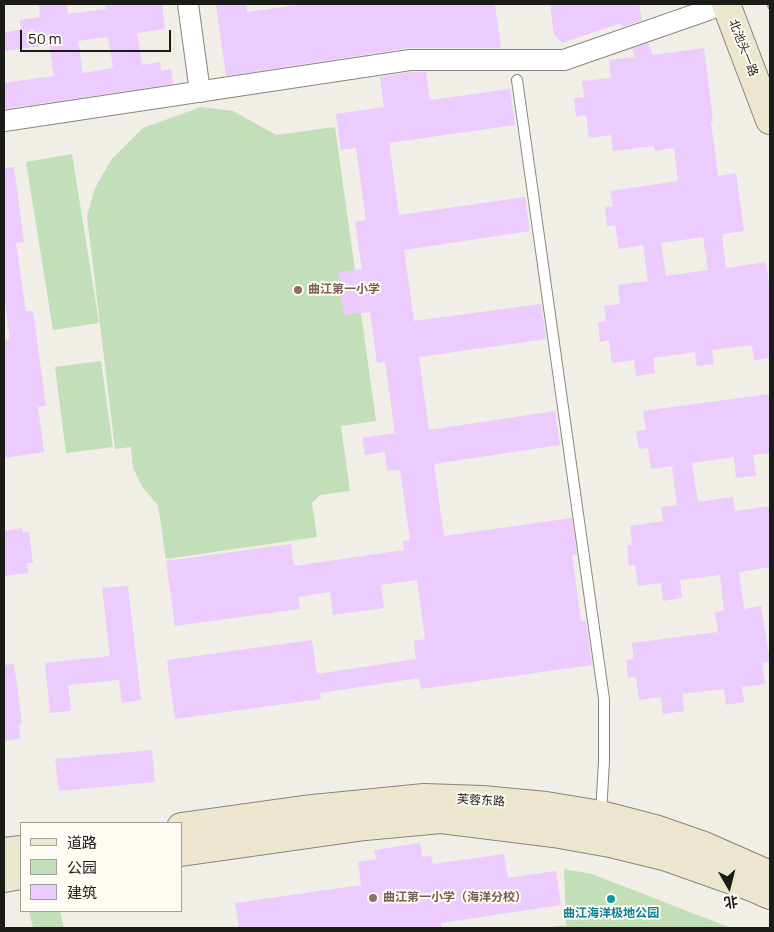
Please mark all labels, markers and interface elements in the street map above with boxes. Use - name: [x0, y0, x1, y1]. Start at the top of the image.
- street label: 北池头一路: [726, 17, 760, 79]
- scale bar: [22, 20, 174, 52]
- text: 50 m: [28, 28, 62, 49]
- place label: 曲江第一小学: [308, 283, 380, 297]
- marker: 曲江第一小学: [292, 284, 304, 296]
- street label: 芙蓉东路: [457, 793, 505, 809]
- legend: [20, 822, 182, 912]
- text: 道路: [67, 832, 97, 853]
- text: 公园: [67, 857, 97, 878]
- north arrow: [704, 862, 754, 912]
- text: 建筑: [67, 882, 97, 903]
- place label: 曲江第一小学（海洋分校）: [383, 891, 527, 905]
- marker: 曲江第一小学（海洋分校）: [367, 892, 379, 904]
- text: 北: [723, 892, 739, 913]
- marker: 曲江海洋极地公园: [605, 893, 617, 905]
- place label: 曲江海洋极地公园: [563, 907, 659, 921]

